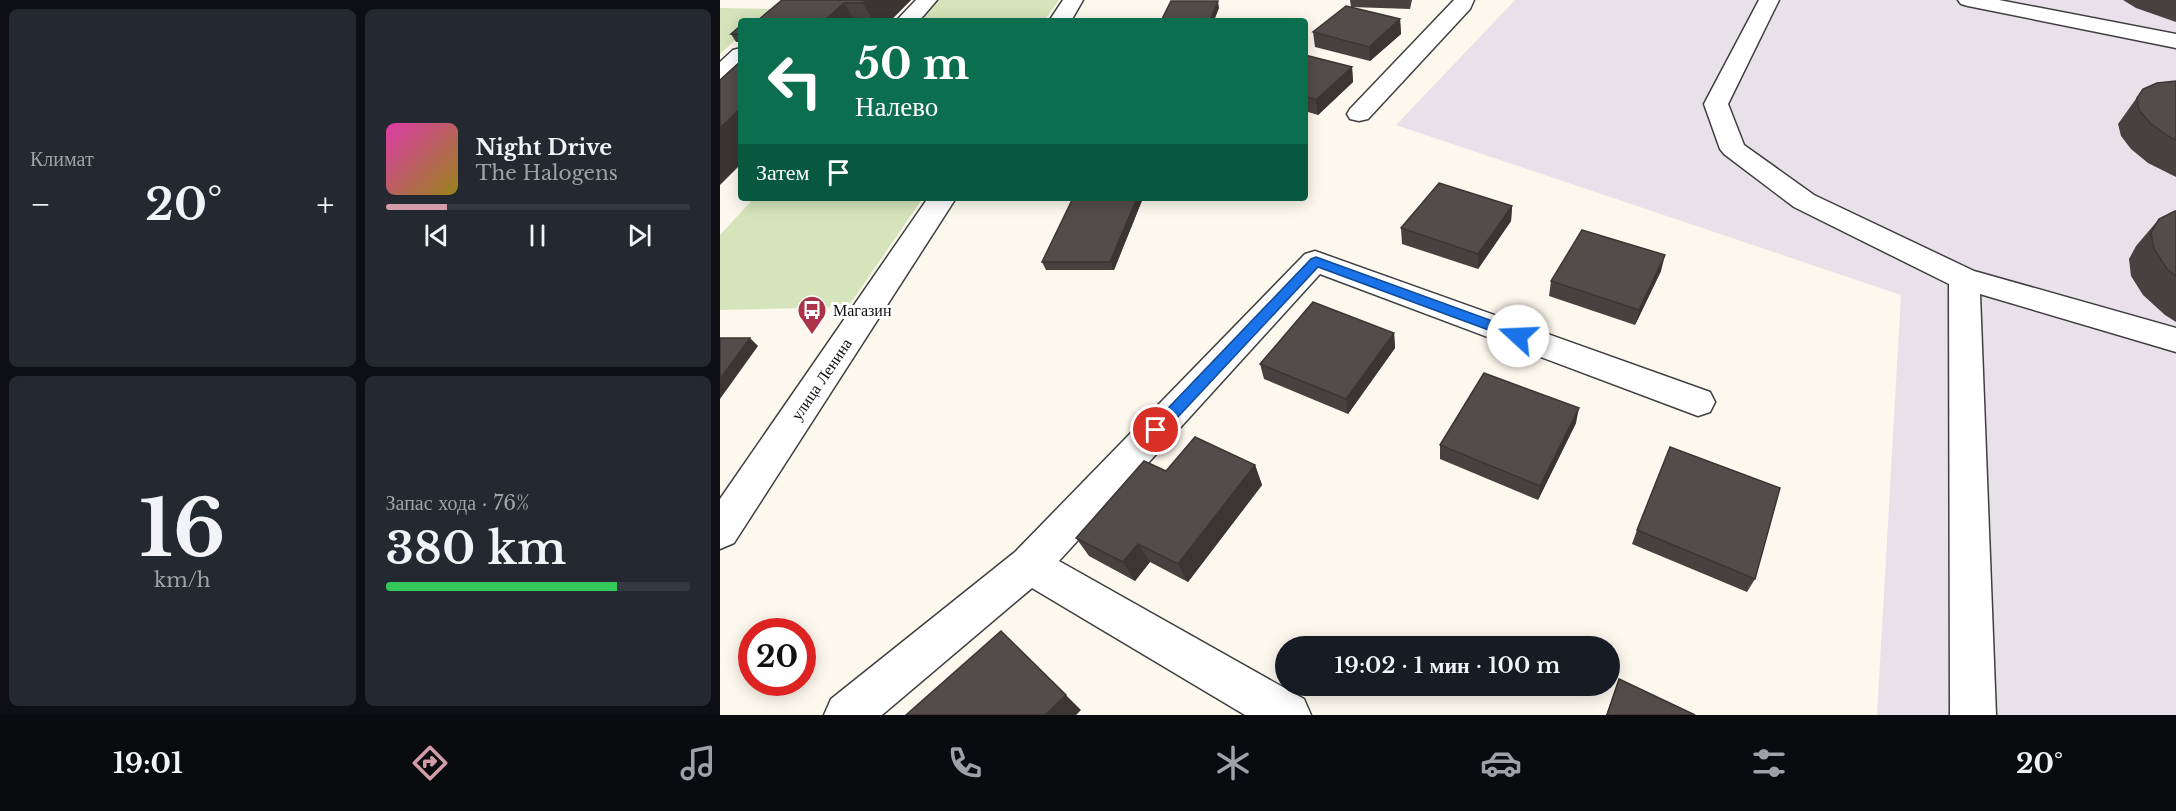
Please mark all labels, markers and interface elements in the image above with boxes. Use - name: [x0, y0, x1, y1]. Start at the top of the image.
- text: 50 m: [855, 38, 969, 90]
- icon: left: [756, 42, 834, 120]
- text: Налево: [855, 90, 938, 123]
- text: Night Drive: [476, 134, 612, 161]
- text: Климат: [30, 147, 94, 171]
- icon: arrive: [822, 156, 855, 189]
- text: Затем: [756, 159, 810, 186]
- text: The Halogens: [476, 161, 618, 185]
- text: 20°: [145, 176, 222, 232]
- text: −: [30, 184, 51, 225]
- text: +: [316, 184, 335, 225]
- icon: previous: [420, 219, 453, 252]
- icon: pause: [521, 219, 554, 252]
- icon: next: [623, 219, 656, 252]
- bus stop icon: Магазин: [796, 294, 828, 336]
- place label: Магазин: [833, 300, 892, 320]
- position arrow: [1486, 304, 1550, 368]
- street label: улица Ленина: [786, 334, 856, 424]
- pin: [1130, 404, 1181, 455]
- icon: arrive: [1139, 413, 1172, 446]
- text: 16: [139, 480, 226, 577]
- text: Запас хода · 76%: [386, 491, 530, 515]
- text: 380 km: [386, 520, 566, 576]
- text: km/h: [154, 568, 211, 592]
- speed limit sign: 20: [738, 618, 816, 696]
- text: 19:02 · 1 мин · 100 m: [1335, 652, 1560, 679]
- icon: directions: [409, 742, 451, 784]
- icon: music: [677, 742, 719, 784]
- icon: phone: [944, 742, 986, 784]
- icon: climate: [1212, 742, 1254, 784]
- icon: car: [1480, 742, 1522, 784]
- icon: filters: [1748, 742, 1790, 784]
- text: 19:01: [113, 747, 183, 780]
- text: 20°: [2016, 747, 2063, 780]

